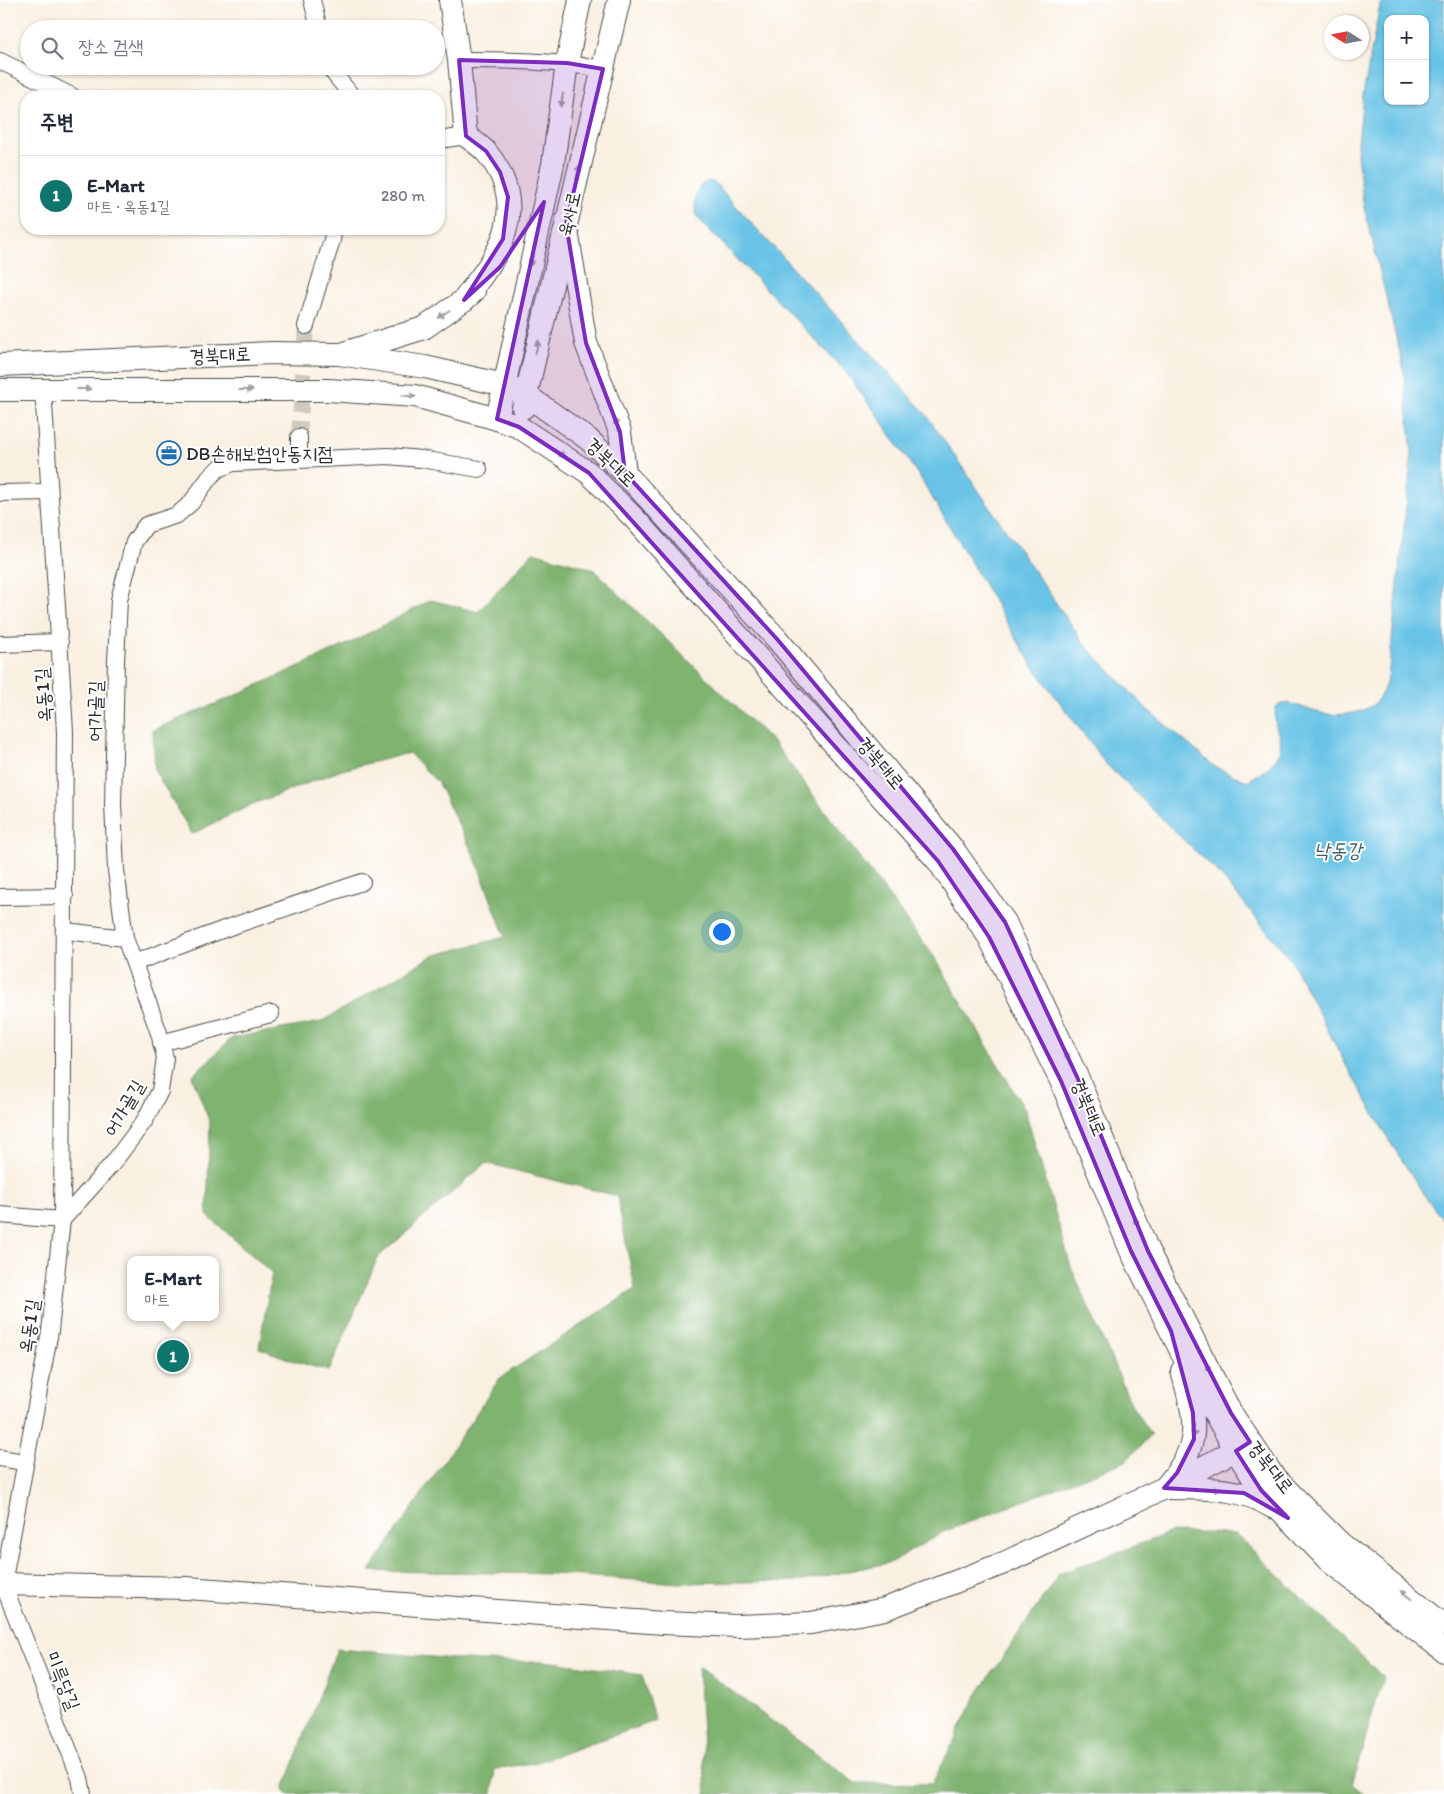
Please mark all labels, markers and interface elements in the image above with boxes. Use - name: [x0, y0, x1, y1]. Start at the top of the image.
- north arrow: [1324, 15, 1369, 60]
- map controls: [1384, 15, 1429, 105]
- button: +: [1384, 15, 1429, 60]
- search box: [20, 20, 445, 75]
- icon: search: [38, 34, 66, 62]
- text: 장소 검색: [78, 35, 143, 58]
- button: −: [1384, 60, 1429, 105]
- one-way arrow: [558, 92, 566, 108]
- text: 주변: [40, 109, 74, 134]
- one-way arrow: [575, 165, 583, 180]
- text: E-Mart: [87, 174, 145, 197]
- text: 1: [52, 186, 60, 205]
- text: 280 m: [381, 186, 425, 205]
- street label: 육사로: [553, 189, 585, 239]
- text: 마트 · 옥동1길: [87, 197, 170, 216]
- one-way arrow: [528, 252, 536, 267]
- one-way arrow: [437, 309, 451, 319]
- one-way arrow: [533, 340, 541, 355]
- street label: 경북대로: [189, 342, 251, 368]
- one-way arrow: [76, 385, 92, 393]
- one-way arrow: [238, 386, 254, 394]
- one-way arrow: [401, 392, 417, 400]
- one-way arrow: [613, 417, 621, 432]
- street label: 경북대로: [581, 432, 641, 492]
- office icon: DB손해보험안동지점: [156, 440, 182, 466]
- place label: DB손해보험안동지점: [186, 442, 333, 465]
- one-way arrow: [552, 449, 565, 458]
- street label: 옥동1길: [30, 667, 56, 723]
- street label: 어가골길: [83, 680, 107, 742]
- street label: 경북대로: [853, 732, 909, 794]
- water label: 낙동강: [1314, 838, 1365, 862]
- your location: [709, 919, 735, 945]
- one-way arrow: [1064, 1051, 1072, 1065]
- street label: 경북대로: [1066, 1074, 1112, 1140]
- street label: 어가골길: [99, 1076, 149, 1140]
- one-way arrow: [1133, 1216, 1141, 1231]
- popup: [127, 1256, 219, 1321]
- text: E-Mart: [144, 1267, 202, 1290]
- text: 마트: [144, 1290, 170, 1309]
- street label: 옥동1길: [14, 1297, 44, 1355]
- pin: 1: [157, 1337, 189, 1375]
- one-way arrow: [1205, 1363, 1213, 1377]
- one-way arrow: [1190, 1422, 1198, 1438]
- street label: 경북대로: [1243, 1436, 1299, 1498]
- one-way arrow: [1205, 1486, 1221, 1494]
- one-way arrow: [1400, 1589, 1413, 1600]
- street label: 미륵당길: [41, 1648, 85, 1714]

